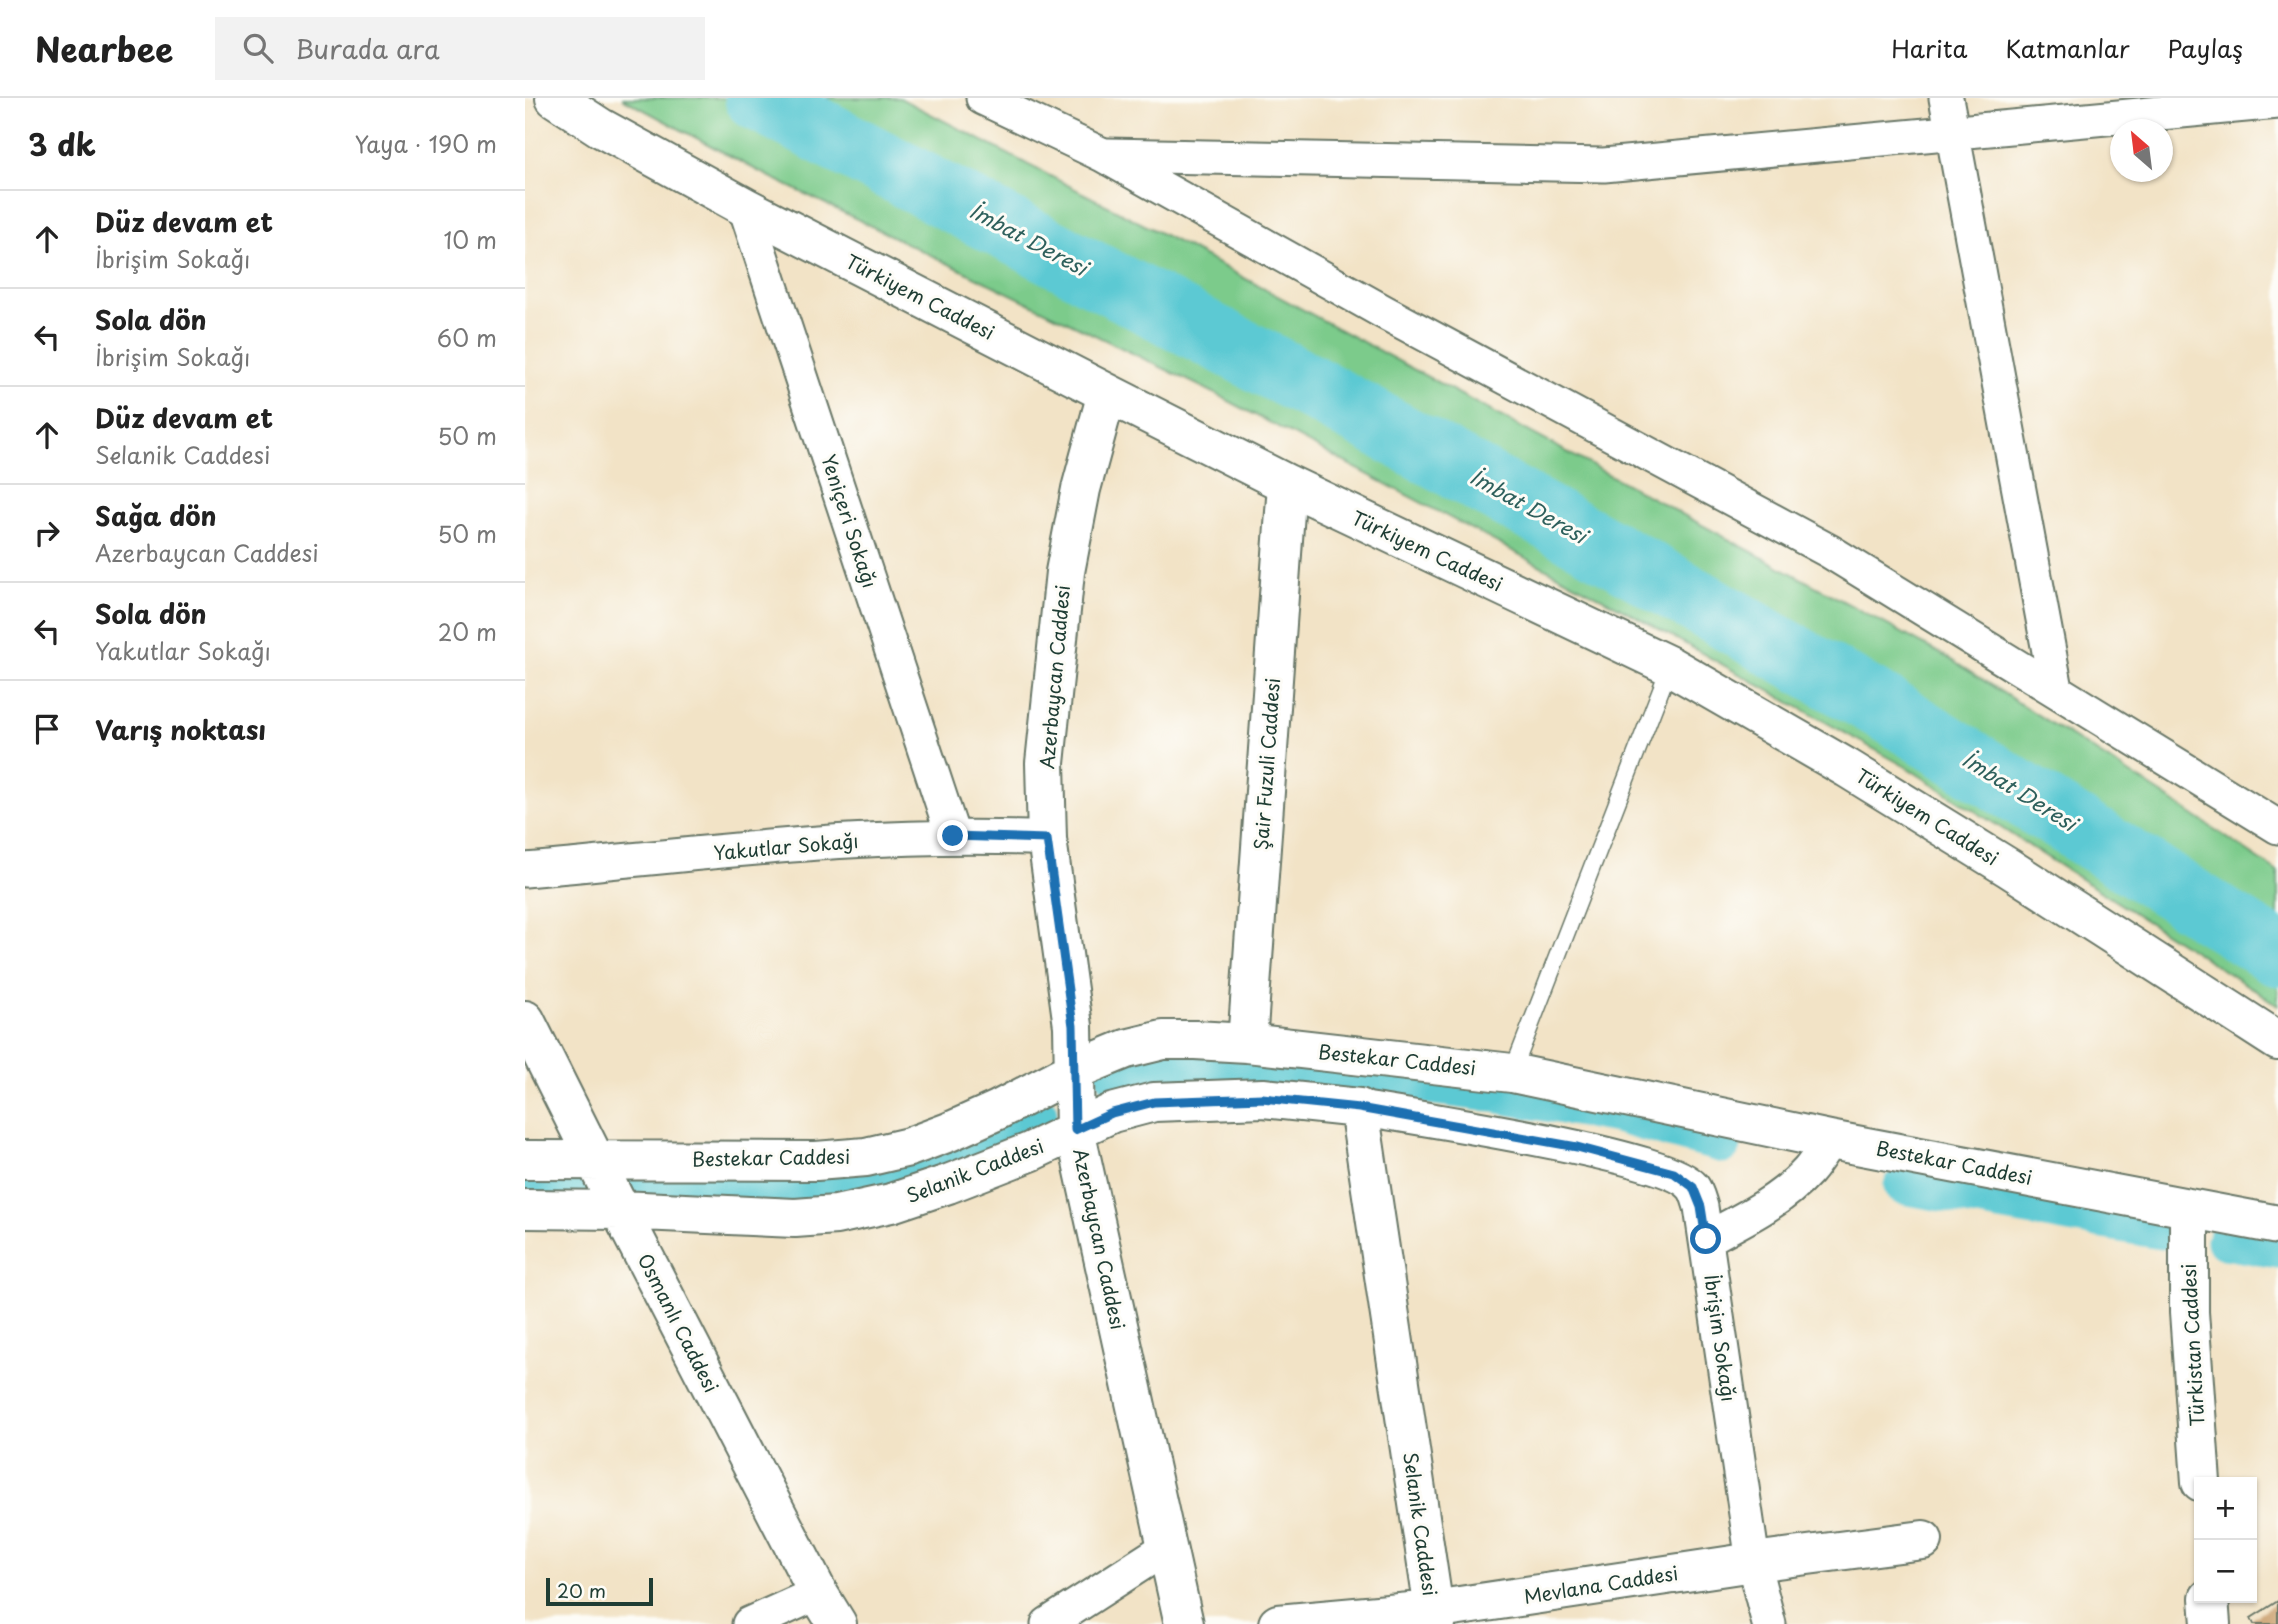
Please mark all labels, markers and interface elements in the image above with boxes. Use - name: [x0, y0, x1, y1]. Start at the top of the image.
- search box: [215, 17, 705, 80]
- text: Nearbee: [35, 23, 173, 73]
- icon: search: [239, 29, 277, 67]
- text: Burada ara: [295, 29, 440, 68]
- text: Harita: [1891, 30, 1968, 66]
- text: Katmanlar: [2006, 30, 2130, 66]
- text: Paylaş: [2168, 30, 2243, 66]
- north arrow: [2110, 119, 2173, 182]
- text: 3 dk: [28, 121, 96, 166]
- text: Yaya · 190 m: [354, 126, 497, 161]
- water label: İmbat Deresi: [964, 194, 1096, 284]
- text: Düz devam et: [95, 202, 273, 241]
- icon: ahead: [28, 220, 66, 258]
- text: 10 m: [443, 222, 497, 257]
- text: İbrişim Sokağı: [95, 241, 250, 276]
- street label: Türkiyem Caddesi: [841, 246, 1000, 346]
- text: Sola dön: [95, 300, 206, 339]
- icon: left: [28, 318, 66, 356]
- text: 60 m: [437, 320, 497, 355]
- text: İbrişim Sokağı: [95, 339, 250, 374]
- text: Düz devam et: [95, 398, 273, 437]
- icon: ahead: [28, 416, 66, 454]
- text: 50 m: [437, 418, 497, 453]
- text: Selanik Caddesi: [95, 437, 270, 472]
- street label: Yeniçeri Sokağı: [815, 450, 885, 591]
- water label: İmbat Deresi: [1465, 460, 1596, 552]
- text: Sağa dön: [95, 496, 217, 535]
- street label: Türkiyem Caddesi: [1347, 503, 1508, 597]
- icon: right: [28, 514, 66, 552]
- text: 50 m: [437, 516, 497, 551]
- text: Azerbaycan Caddesi: [95, 535, 319, 570]
- street label: Azerbaycan Caddesi: [1032, 584, 1076, 770]
- text: Sola dön: [95, 594, 206, 633]
- icon: left: [28, 612, 66, 650]
- text: 20 m: [438, 614, 497, 649]
- text: Yakutlar Sokağı: [95, 633, 271, 668]
- street label: Şair Fuzuli Caddesi: [1246, 677, 1286, 851]
- icon: arrive: [28, 710, 66, 748]
- text: Varış noktası: [95, 710, 266, 749]
- water label: İmbat Deresi: [1957, 743, 2086, 840]
- street label: Türkiyem Caddesi: [1851, 761, 2004, 871]
- route end: [937, 820, 968, 851]
- street label: Yakutlar Sokağı: [712, 826, 859, 866]
- street label: Bestekar Caddesi: [1317, 1037, 1477, 1081]
- street label: Selanik Caddesi: [902, 1131, 1047, 1209]
- street label: Bestekar Caddesi: [1874, 1133, 2035, 1191]
- street label: Bestekar Caddesi: [692, 1142, 850, 1172]
- street label: Azerbaycan Caddesi: [1067, 1146, 1133, 1332]
- route start: [1690, 1223, 1721, 1254]
- street label: Osmanlı Caddesi: [632, 1248, 726, 1397]
- street label: Türkistan Caddesi: [2174, 1263, 2210, 1427]
- street label: İbrişim Sokağı: [1698, 1272, 1744, 1403]
- street label: Selanik Caddesi: [1397, 1450, 1445, 1598]
- map controls: [2194, 1477, 2257, 1603]
- button: +: [2194, 1477, 2257, 1540]
- button: −: [2194, 1540, 2257, 1603]
- street label: Mevlana Caddesi: [1522, 1558, 1680, 1610]
- scale bar: [546, 1575, 653, 1607]
- text: 20 m: [557, 1576, 606, 1604]

